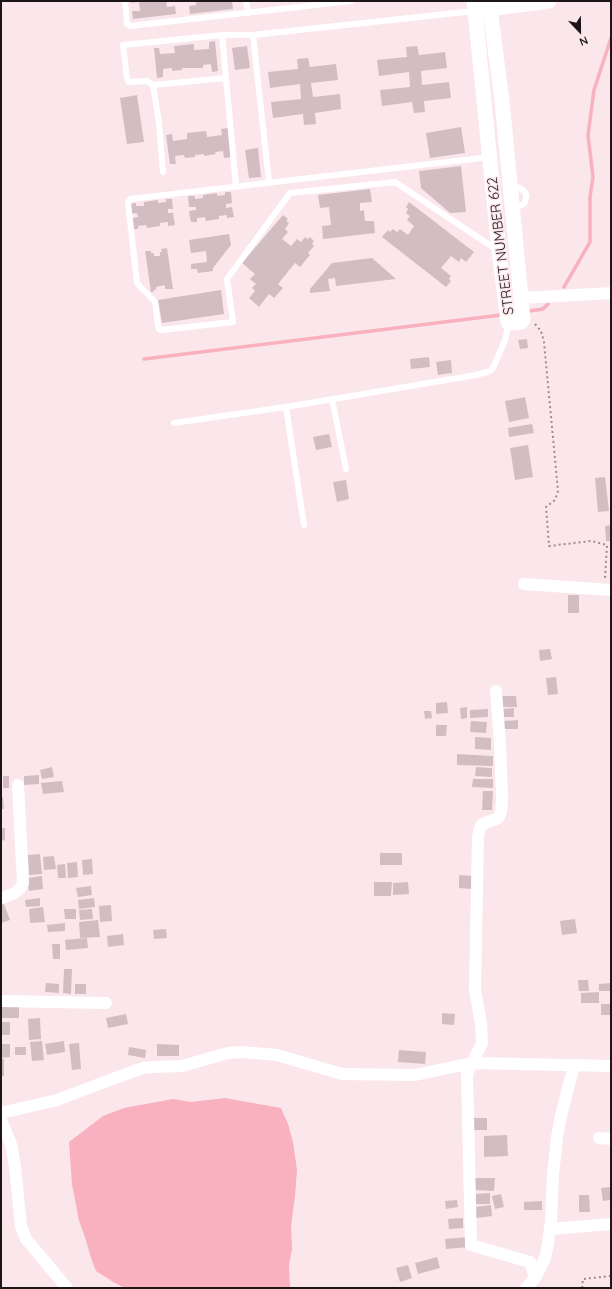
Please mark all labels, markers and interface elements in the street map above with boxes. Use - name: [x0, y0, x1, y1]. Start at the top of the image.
- north arrow: [560, 12, 600, 52]
- text: N: [577, 33, 590, 49]
- street label: STREET NUMBER 622: [483, 176, 517, 316]

